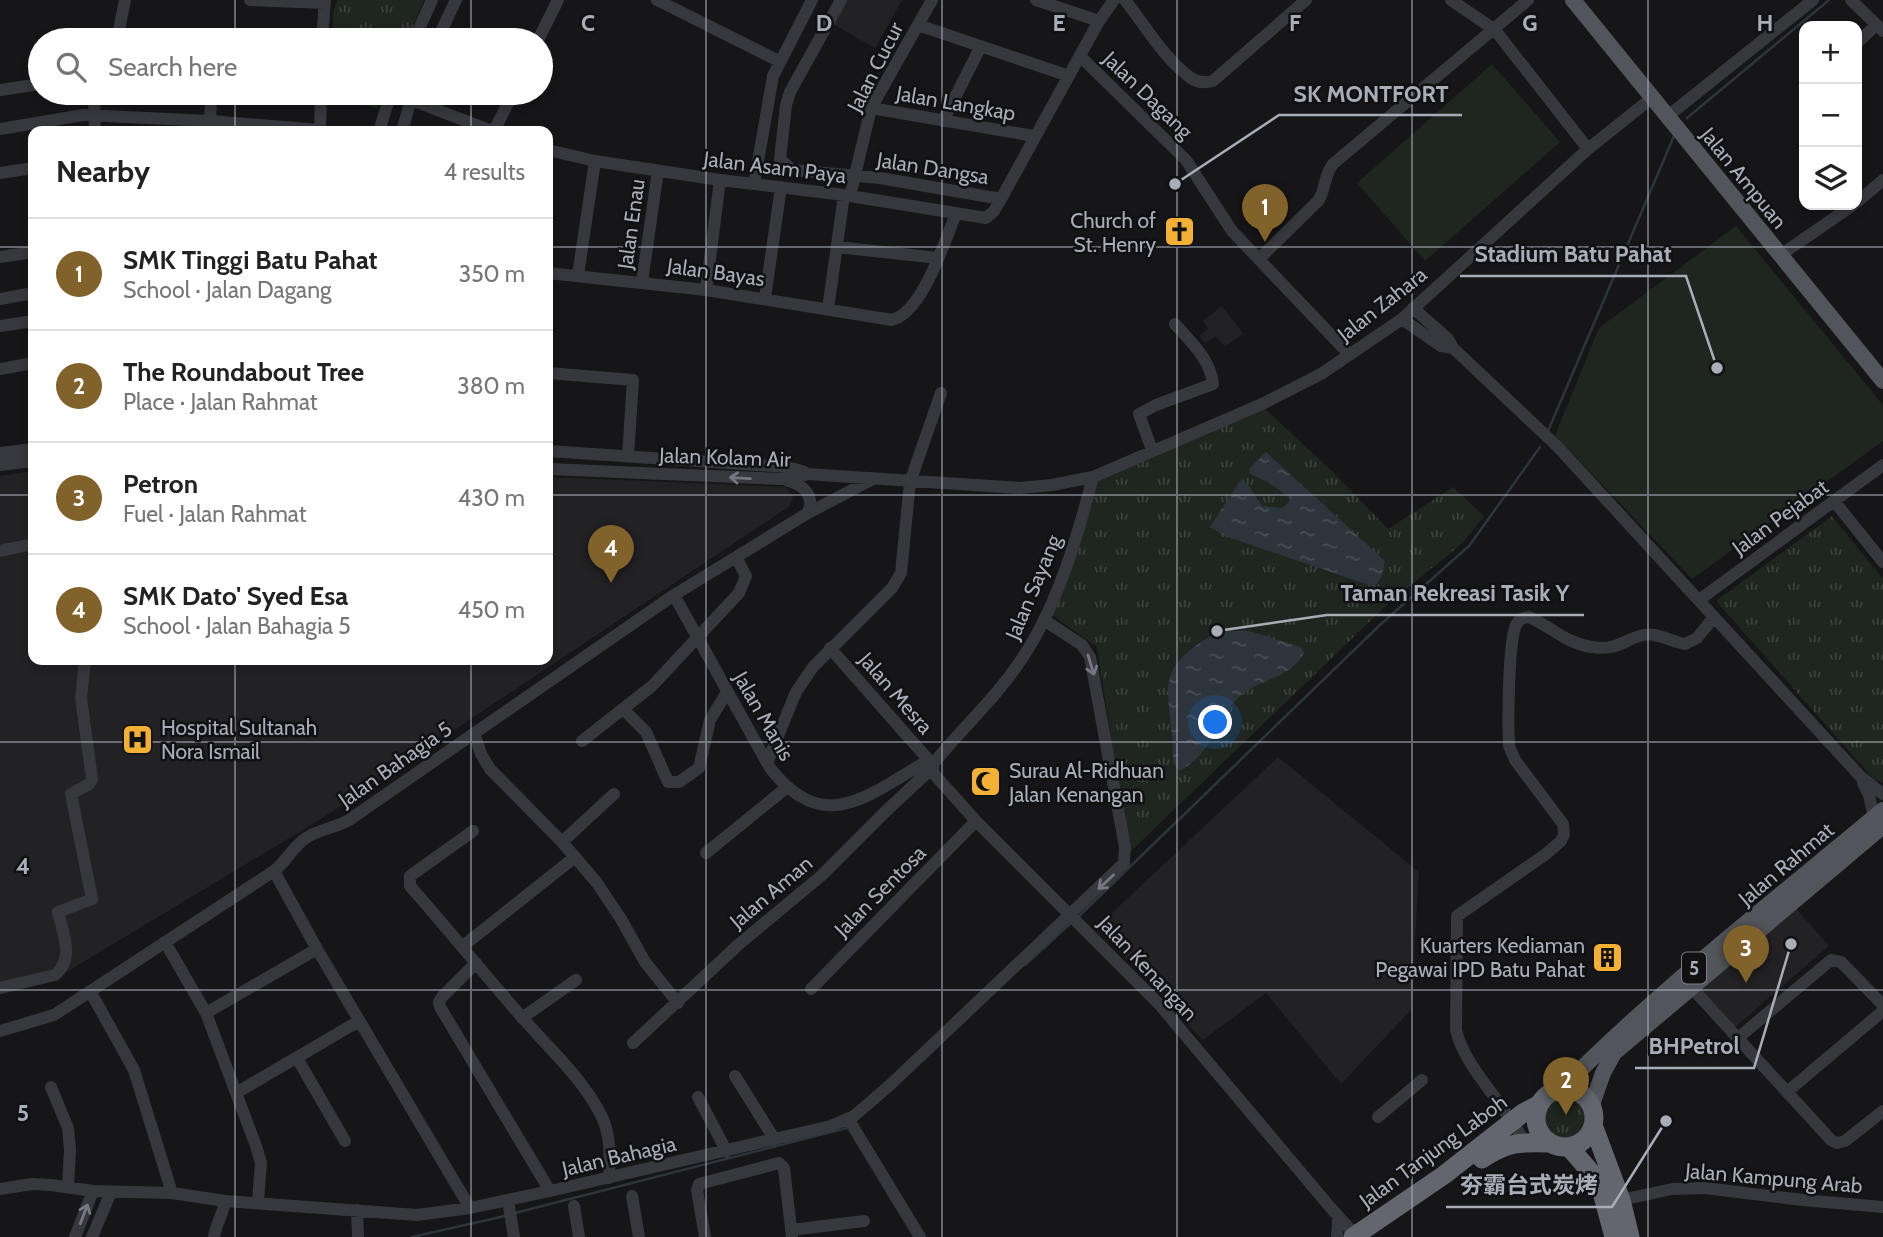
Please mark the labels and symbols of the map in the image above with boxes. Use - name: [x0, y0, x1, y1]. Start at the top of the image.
- text: C: [581, 9, 595, 37]
- text: D: [816, 9, 832, 37]
- text: E: [1052, 9, 1066, 37]
- text: F: [1289, 9, 1301, 37]
- text: G: [1522, 9, 1538, 37]
- text: H: [1757, 9, 1773, 37]
- street label: Jalan Cucur: [841, 18, 908, 117]
- street label: Jalan Dagang: [1097, 45, 1198, 144]
- callout: SK MONTFORT: [1279, 71, 1462, 115]
- street label: Jalan Langkap: [893, 80, 1018, 126]
- text: SK MONTFORT: [1294, 80, 1449, 108]
- street label: Jalan Ampuan: [1695, 122, 1792, 234]
- street label: Jalan Asam Paya: [701, 146, 848, 188]
- street label: Jalan Dangsa: [874, 147, 991, 189]
- street label: Jalan Enau: [612, 177, 650, 272]
- pin: 1: [1242, 184, 1288, 242]
- place label: Church of St. Henry: [1070, 208, 1156, 257]
- church icon: Church of St. Henry: [1162, 215, 1196, 249]
- callout: Stadium Batu Pahat: [1460, 232, 1686, 276]
- text: Stadium Batu Pahat: [1474, 240, 1672, 268]
- street label: Jalan Bayas: [665, 253, 767, 291]
- street label: Jalan Zahara: [1332, 261, 1432, 347]
- street label: Jalan Kolam Air: [658, 442, 792, 472]
- one-way arrow: [729, 471, 752, 484]
- street label: Jalan Pejabat: [1726, 474, 1833, 562]
- pin: 4: [588, 525, 634, 583]
- street label: Jalan Sayang: [999, 530, 1066, 644]
- callout: Taman Rekreasi Tasik Y: [1327, 571, 1584, 615]
- text: Taman Rekreasi Tasik Y: [1341, 579, 1571, 607]
- street label: Jalan Mesra: [853, 646, 938, 739]
- one-way arrow: [1086, 653, 1099, 675]
- street label: Jalan Manis: [728, 666, 800, 765]
- your location: [1198, 705, 1232, 739]
- place label: Hospital Sultanah Nora Ismail: [161, 715, 317, 764]
- street label: Jalan Bahagia 5: [333, 716, 456, 813]
- hospital icon: Hospital Sultanah Nora Ismail: [121, 722, 155, 756]
- place label: Surau Al-Ridhuan Jalan Kenangan: [1008, 758, 1164, 807]
- mosque icon: Surau Al-Ridhuan Jalan Kenangan: [969, 765, 1003, 799]
- street label: Jalan Rahmat: [1733, 817, 1839, 912]
- street label: Jalan Sentosa: [829, 840, 931, 942]
- street label: Jalan Aman: [724, 850, 817, 934]
- text: 4: [16, 852, 30, 880]
- one-way arrow: [1098, 873, 1115, 890]
- street label: Jalan Kenangan: [1092, 910, 1203, 1026]
- pin: 3: [1723, 925, 1769, 983]
- place label: Kuarters Kediaman Pegawai IPD Batu Pahat: [1375, 933, 1585, 982]
- building icon: Kuarters Kediaman Pegawai IPD Batu Pahat: [1591, 940, 1625, 974]
- road number: 5: [1682, 952, 1706, 984]
- callout: BHPetrol: [1635, 1024, 1754, 1068]
- text: BHPetrol: [1649, 1032, 1739, 1060]
- pin: 2: [1543, 1057, 1589, 1115]
- street label: Jalan Tanjung Laboh: [1354, 1089, 1512, 1214]
- text: 5: [17, 1099, 29, 1127]
- street label: Jalan Bahagia: [559, 1131, 678, 1181]
- street label: Jalan Kampung Arab: [1683, 1158, 1864, 1198]
- callout: 夯霸台式炭烤: [1446, 1163, 1612, 1207]
- text: 夯霸台式炭烤: [1460, 1171, 1598, 1199]
- one-way arrow: [79, 1203, 91, 1225]

